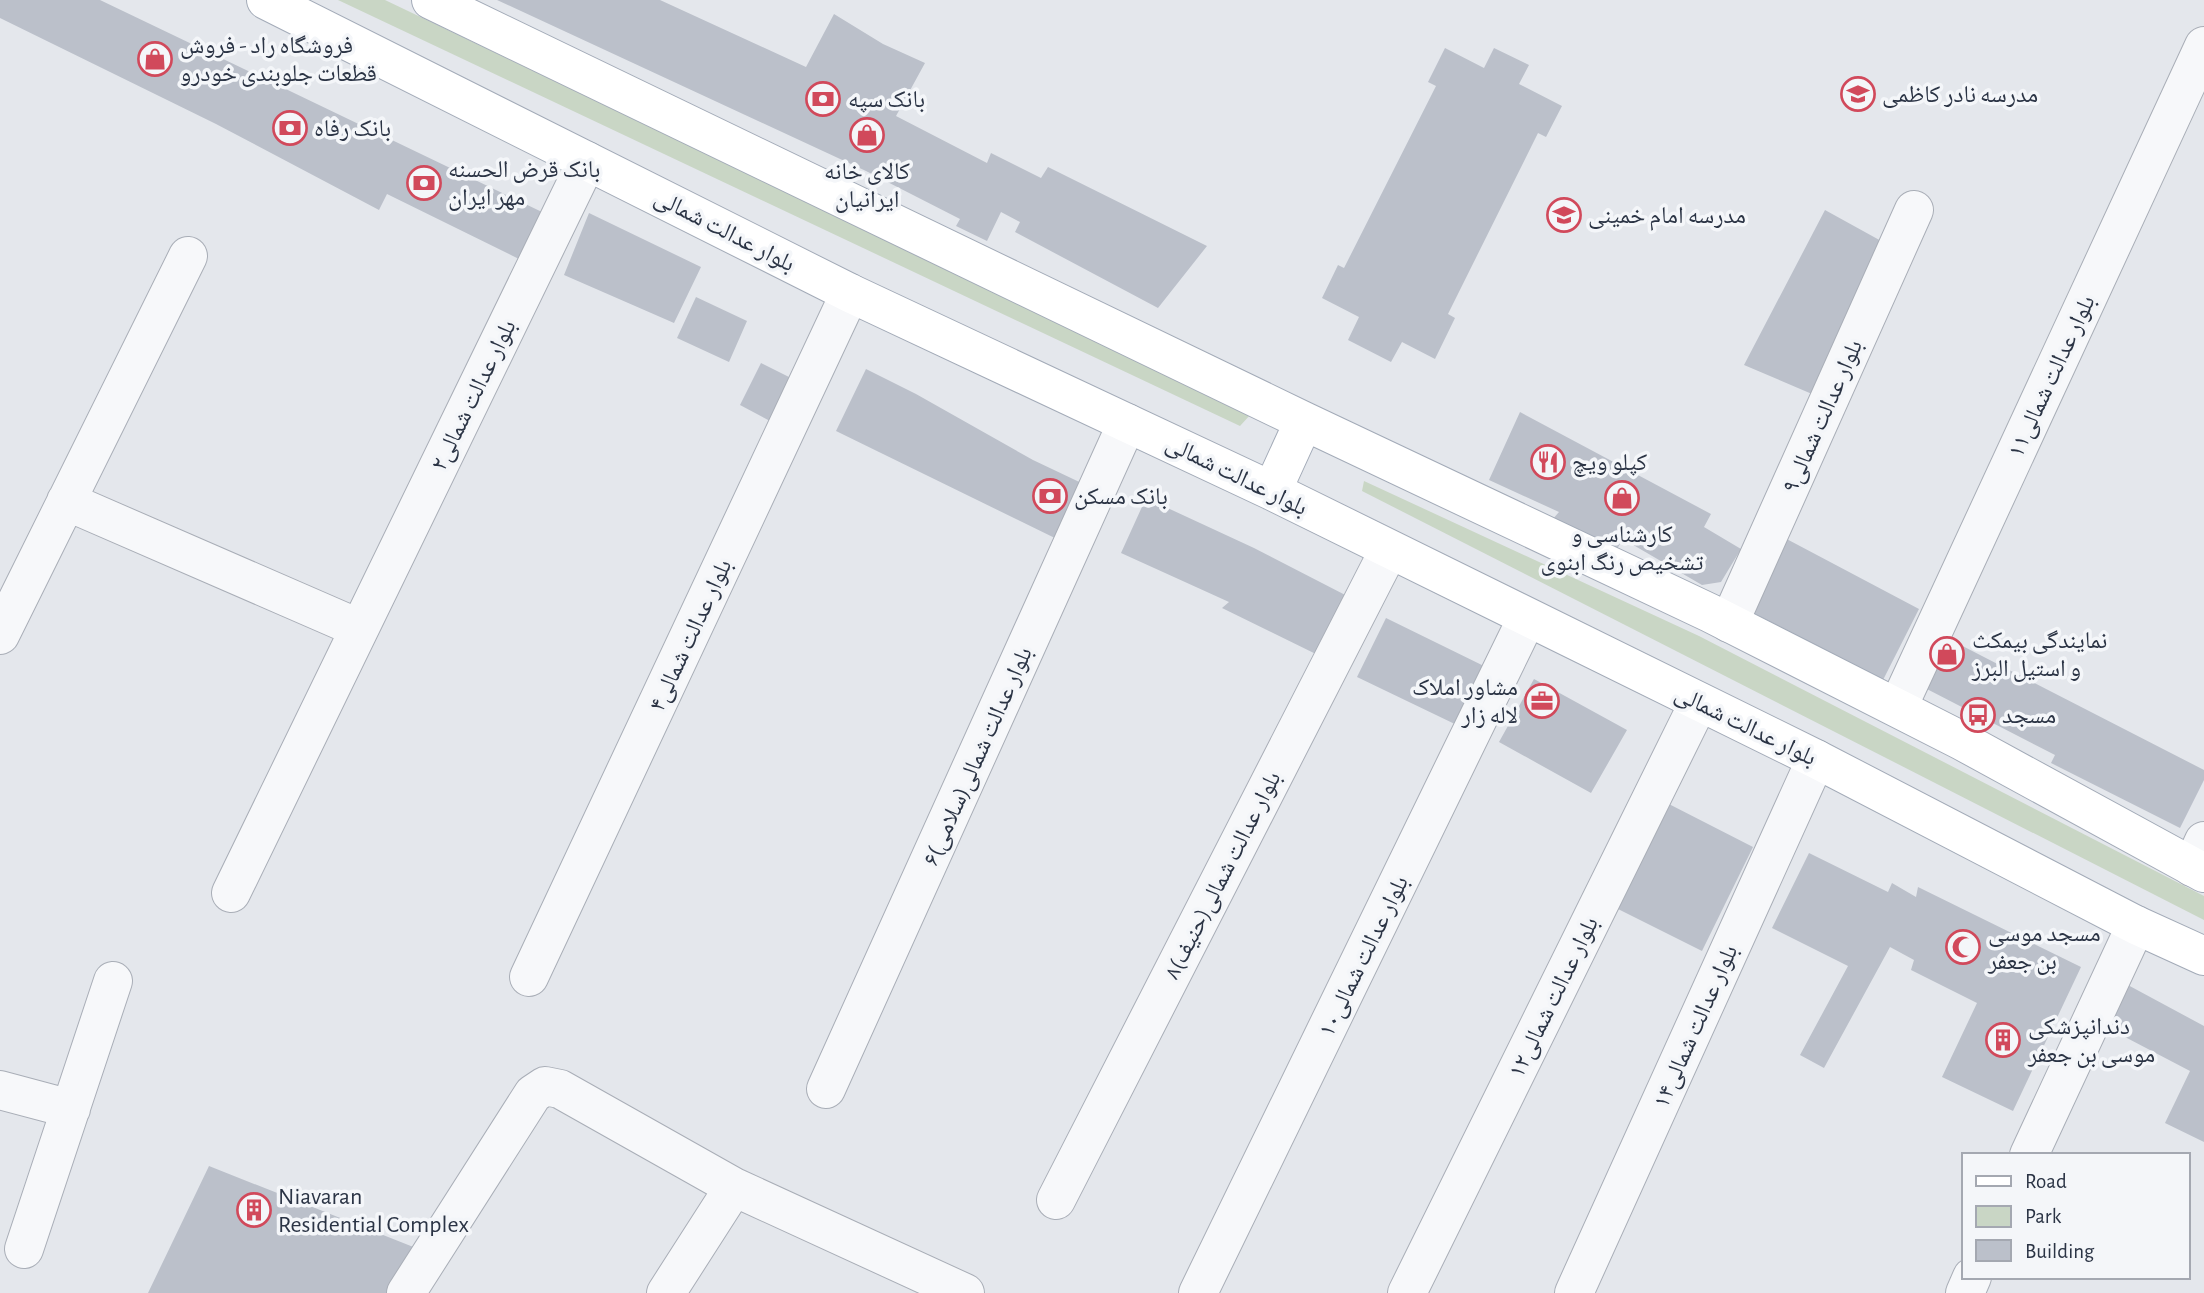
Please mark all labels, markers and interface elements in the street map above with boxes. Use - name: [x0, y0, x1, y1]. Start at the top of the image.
- place label: فروشگاه راد - فروش قطعات جلوبندی خودرو: [180, 34, 377, 87]
- shop icon: فروشگاه راد - فروش قطعات جلوبندی خودرو: [136, 40, 174, 78]
- school or university icon: مدرسه نادر کاظمی: [1839, 75, 1877, 113]
- bank icon: بانک سپه: [804, 80, 842, 118]
- place label: مدرسه نادر کاظمی: [1882, 83, 2038, 108]
- place label: بانک سپه: [848, 88, 925, 113]
- bank icon: بانک رفاه: [271, 109, 309, 147]
- shop icon: کالای خانه ایرانیان: [848, 116, 886, 154]
- place label: بانک رفاه: [314, 117, 391, 142]
- place label: بانک قرض الحسنه مهر ایران: [448, 158, 600, 211]
- place label: کالای خانه ایرانیان: [824, 160, 910, 213]
- bank icon: بانک قرض الحسنه مهر ایران: [405, 164, 443, 202]
- street label: بلوار عدالت شمالی: [650, 185, 799, 277]
- school or university icon: مدرسه امام خمینی: [1545, 196, 1583, 234]
- place label: مدرسه امام خمینی: [1588, 204, 1746, 231]
- street label: بلوار عدالت شمالی۱۱: [2004, 292, 2101, 461]
- street label: بلوار عدالت شمالی۲: [427, 316, 522, 475]
- street label: بلوار عدالت شمالی۹: [1778, 336, 1868, 497]
- street label: بلوار عدالت شمالی: [1162, 431, 1311, 521]
- restaurant icon: کپلو ویچ: [1529, 443, 1567, 481]
- place label: کپلو ویچ: [1572, 451, 1647, 477]
- bank icon: بانک مسکن: [1031, 477, 1069, 515]
- shop icon: کارشناسی و تشخیص رنگ ابنوی: [1603, 479, 1641, 517]
- place label: بانک مسکن: [1074, 485, 1168, 510]
- place label: کارشناسی و تشخیص رنگ ابنوی: [1541, 523, 1703, 576]
- street label: بلوار عدالت شمالی۴: [645, 556, 737, 716]
- place label: نمایندگی بیمکث و استیل البرز: [1971, 629, 2107, 682]
- shop icon: نمایندگی بیمکث و استیل البرز: [1928, 635, 1966, 673]
- street label: ۶بلوار عدالت شمالی(سلامی): [919, 643, 1038, 870]
- place label: مشاور املاک لاله زار: [1412, 676, 1518, 728]
- street label: بلوار عدالت شمالی: [1671, 681, 1820, 771]
- office icon: مشاور املاک لاله زار: [1523, 682, 1561, 720]
- bus stop icon: مسجد: [1959, 696, 1997, 734]
- place label: مسجد: [2002, 704, 2056, 728]
- street label: ۸بلوار عدالت شمالی(حنیف): [1160, 768, 1287, 984]
- street label: بلوار عدالت شمالی۱۰: [1315, 872, 1414, 1041]
- street label: بلوار عدالت شمالی۱۲: [1505, 913, 1604, 1082]
- place label: مسجد موسی بن جعفر: [1987, 922, 2101, 975]
- mosque icon: مسجد موسی بن جعفر: [1944, 928, 1982, 966]
- street label: بلوار عدالت شمالی۱۴: [1649, 941, 1743, 1112]
- place label: دندانپزشکی موسی بن جعفر: [2027, 1015, 2155, 1068]
- building icon: دندانپزشکی موسی بن جعفر: [1984, 1021, 2022, 1059]
- legend: [1962, 1153, 2190, 1279]
- text: Road: [2025, 1171, 2067, 1192]
- place label: Niavaran Residential Complex: [278, 1185, 469, 1237]
- building icon: Niavaran Residential Complex: [235, 1191, 273, 1229]
- text: Park: [2025, 1206, 2062, 1227]
- text: Building: [2025, 1241, 2095, 1262]

